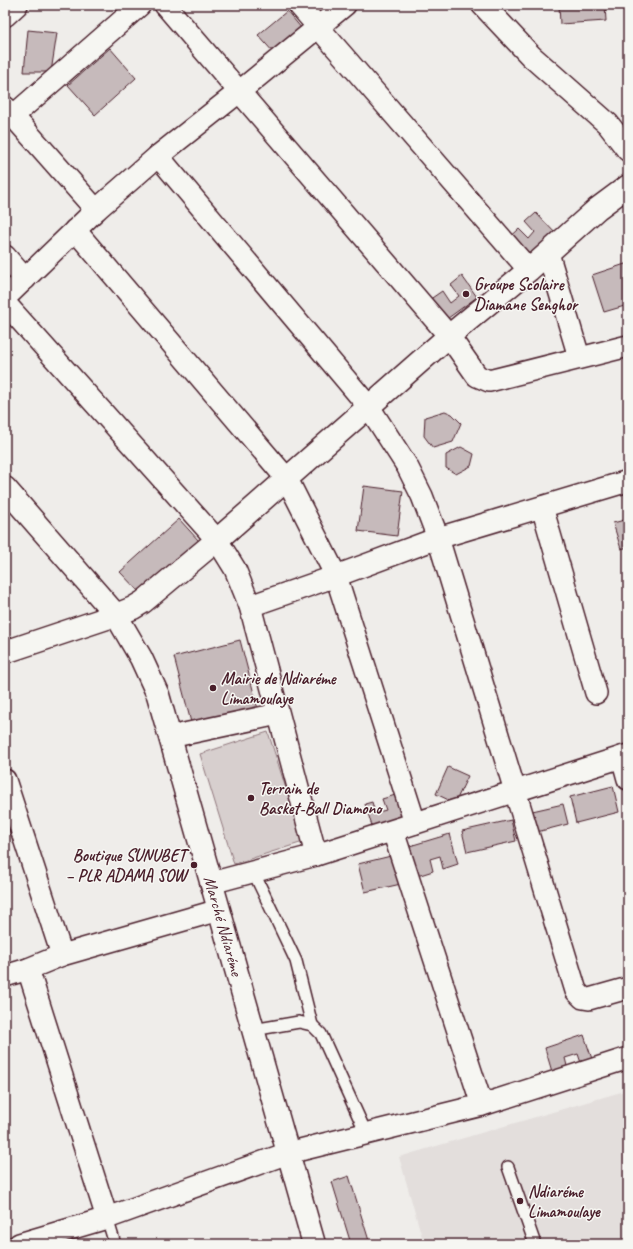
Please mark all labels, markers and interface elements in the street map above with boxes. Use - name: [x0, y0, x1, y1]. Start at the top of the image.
- place label: Groupe Scolaire Diamane Senghor: [474, 274, 579, 315]
- marker: Groupe Scolaire Diamane Senghor: [461, 289, 471, 299]
- place label: Mairie de Ndiaréme Limamoulaye: [221, 668, 338, 709]
- marker: Mairie de Ndiaréme Limamoulaye: [208, 683, 218, 693]
- place label: Terrain de Basket-Ball Diamono: [259, 778, 383, 819]
- marker: Terrain de Basket-Ball Diamono: [246, 793, 256, 803]
- place label: Boutique SUNUBET – PLR ADAMA SOW: [66, 845, 190, 886]
- marker: Boutique SUNUBET – PLR ADAMA SOW: [189, 860, 199, 870]
- street label: Marché Ndiaréme: [199, 874, 248, 980]
- place label: Ndiaréme Limamoulaye: [528, 1181, 601, 1222]
- marker: Ndiaréme Limamoulaye: [515, 1196, 525, 1206]

